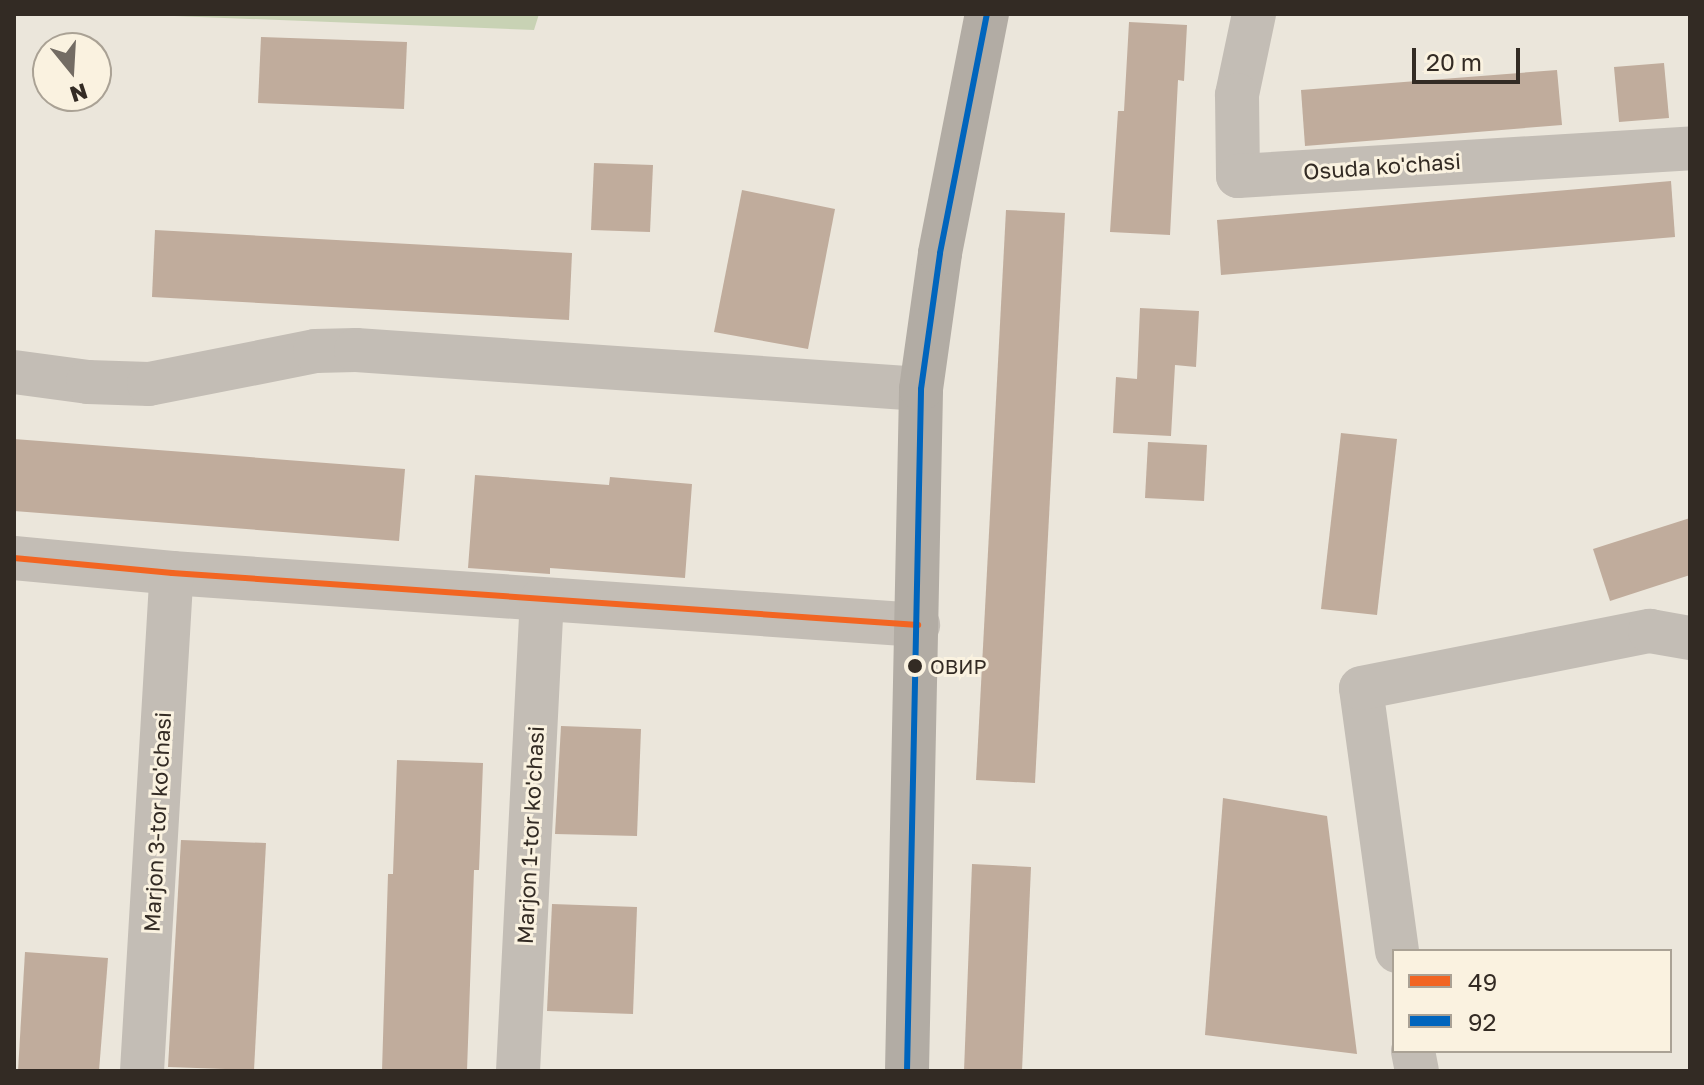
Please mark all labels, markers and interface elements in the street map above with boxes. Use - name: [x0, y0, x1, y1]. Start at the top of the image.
- north arrow: [32, 32, 112, 112]
- scale bar: [1416, 32, 1524, 82]
- text: 20 m: [1426, 47, 1482, 76]
- text: N: [67, 78, 91, 109]
- street label: Osuda ko'chasi: [1302, 147, 1462, 185]
- place label: ОВИР: [930, 654, 986, 678]
- marker: ОВИР: [907, 658, 923, 674]
- street label: Marjon 3-tor ko'chasi: [138, 711, 176, 933]
- street label: Marjon 1-tor ko'chasi: [511, 725, 549, 945]
- legend: [1392, 949, 1672, 1053]
- text: 49: [1468, 967, 1497, 996]
- text: 92: [1468, 1007, 1496, 1036]

